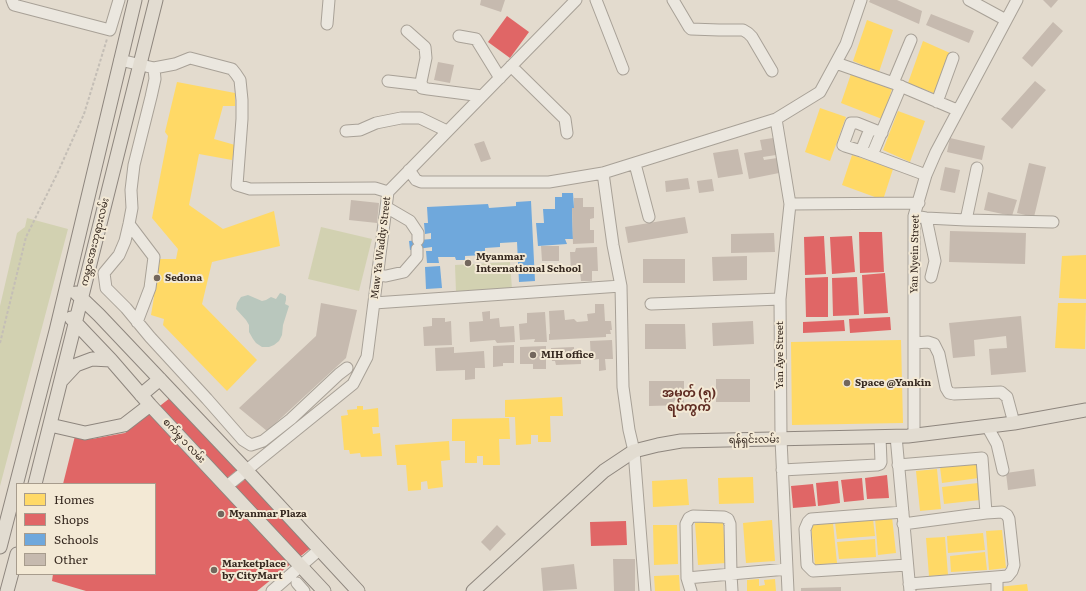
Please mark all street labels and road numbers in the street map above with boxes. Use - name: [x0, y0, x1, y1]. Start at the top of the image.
- street label: Maw Ya Waddy Street: [369, 196, 393, 300]
- street label: ကမ္ဘာအေးဘုရားလမ်း: [78, 197, 112, 287]
- street label: Yan Nyein Street: [908, 214, 922, 294]
- street label: Yan Aye Street: [774, 321, 786, 389]
- street label: စက်မှု ၁ လမ်း: [160, 416, 208, 466]
- street label: ရန်ရှင်းလမ်း: [728, 434, 780, 446]

